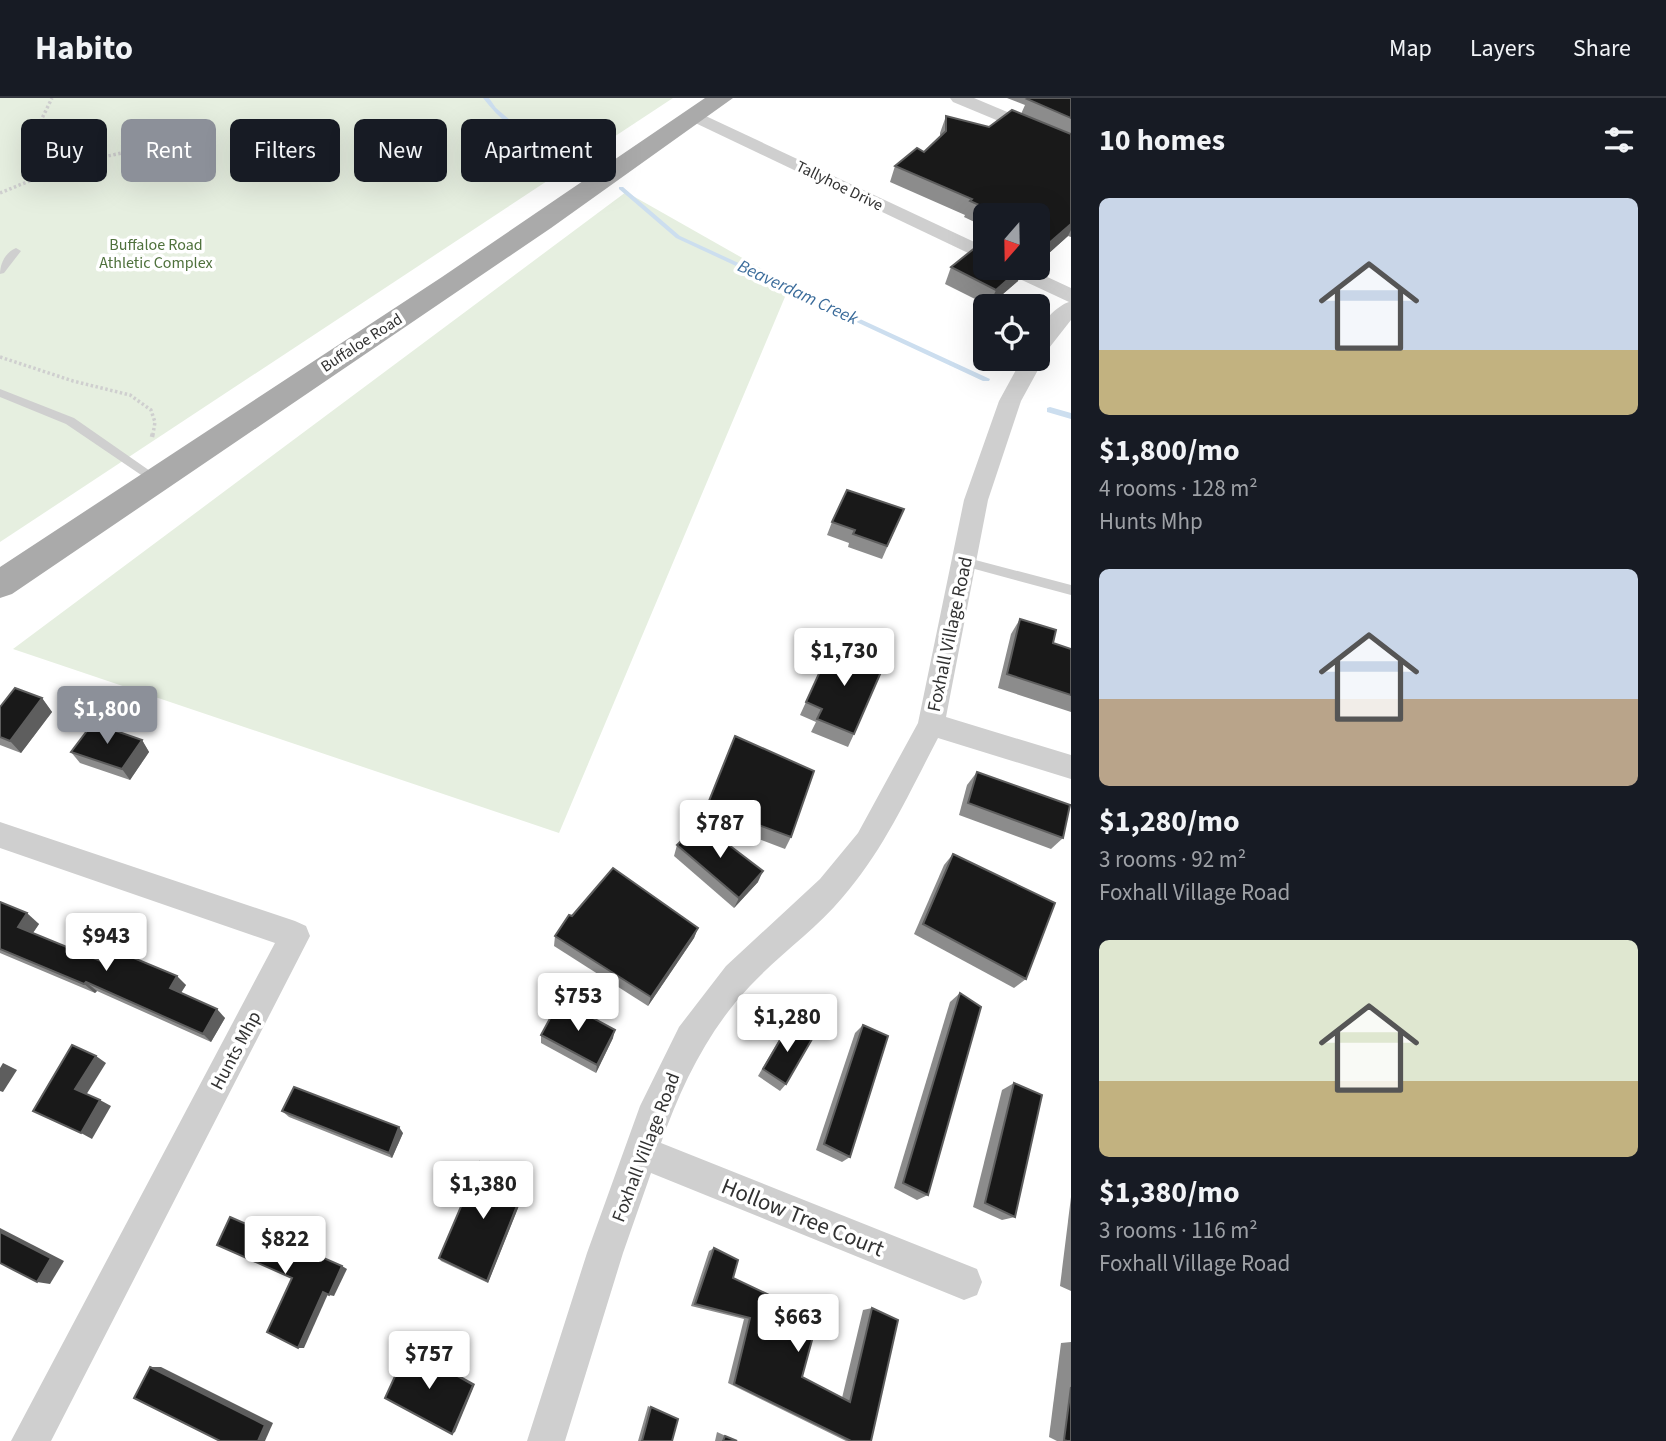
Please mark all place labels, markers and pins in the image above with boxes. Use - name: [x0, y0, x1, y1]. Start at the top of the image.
- pin: $1,730: [787, 628, 901, 688]
- pin: $1,800: [50, 686, 164, 746]
- pin: $787: [679, 800, 761, 860]
- pin: $943: [65, 914, 147, 973]
- pin: $753: [537, 974, 619, 1033]
- pin: $1,280: [730, 995, 844, 1054]
- pin: $1,380: [426, 1162, 540, 1221]
- pin: $822: [244, 1216, 326, 1276]
- pin: $663: [757, 1294, 839, 1354]
- pin: $757: [388, 1332, 470, 1391]

